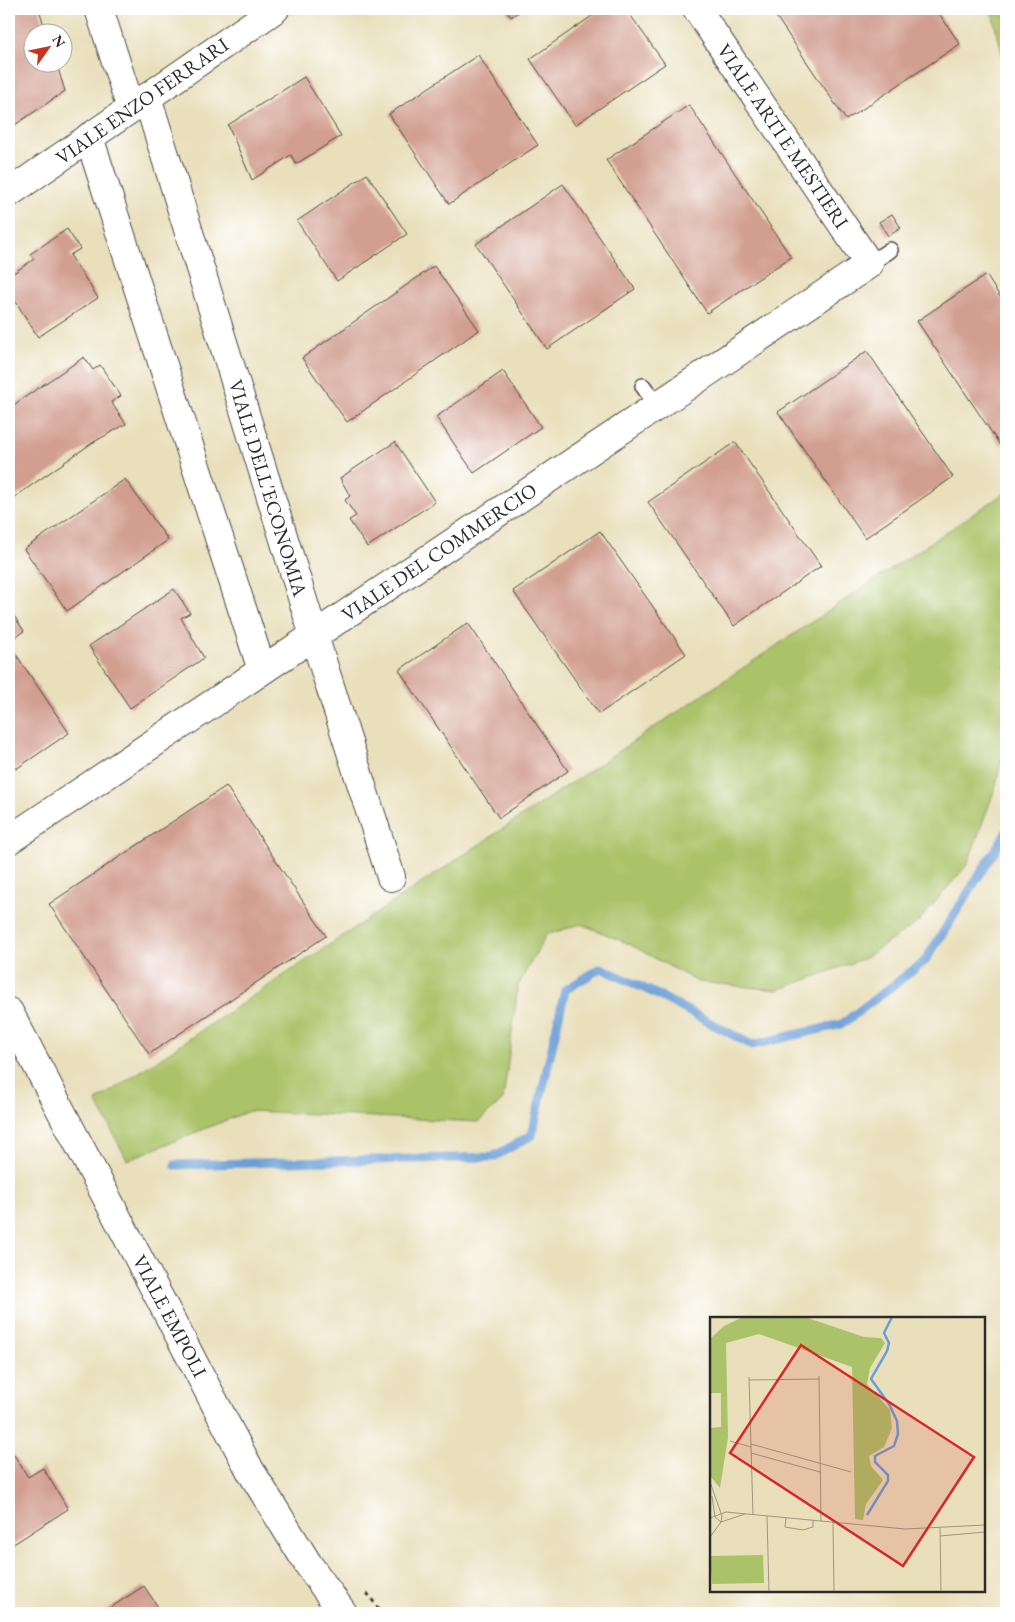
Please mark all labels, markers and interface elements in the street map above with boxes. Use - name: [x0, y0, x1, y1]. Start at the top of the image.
- north arrow: [22, 22, 72, 72]
- street label: VIALE ENZO FERRARI: [51, 32, 233, 170]
- street label: VIALE ARTI E MESTIERI: [711, 38, 855, 234]
- street label: VIALE DELL'ECONOMIA: [223, 376, 313, 600]
- street label: VIALE DEL COMMERCIO: [336, 477, 542, 627]
- street label: VIALE EMPOLI: [127, 1250, 213, 1382]
- inset map: [710, 1317, 985, 1592]

